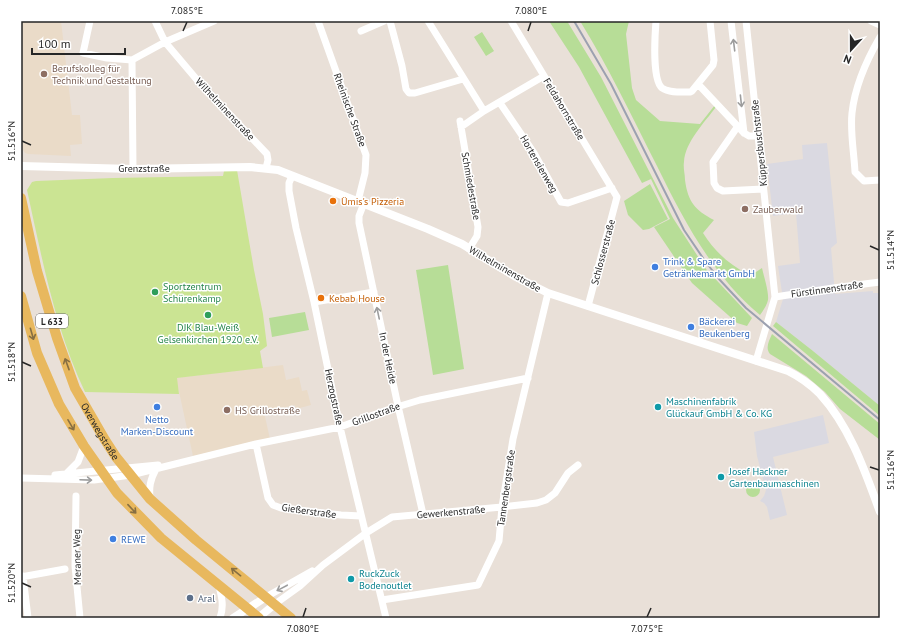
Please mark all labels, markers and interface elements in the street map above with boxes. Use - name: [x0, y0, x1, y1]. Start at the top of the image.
- text: 7.085°E: [171, 4, 203, 17]
- text: 7.080°E: [515, 4, 547, 17]
- scale bar: [32, 30, 125, 56]
- north arrow: [831, 30, 871, 70]
- text: 100 m: [38, 36, 71, 51]
- one-way arrow: [730, 39, 738, 52]
- text: N: [842, 52, 853, 67]
- place label: Berufskolleg für Technik und Gestaltung: [52, 62, 152, 87]
- marker: Berufskolleg für Technik und Gestaltung: [39, 69, 49, 79]
- street label: Rheinische Straße: [331, 71, 369, 149]
- street label: Wilhelminenstraße: [193, 75, 257, 143]
- street label: Feldahornstraße: [540, 76, 588, 142]
- one-way arrow: [737, 94, 744, 107]
- street label: Küppersbuschstraße: [748, 99, 770, 187]
- text: 51.516°N: [5, 121, 18, 161]
- street label: Hortensienweg: [517, 133, 561, 195]
- street label: Schmiedestraße: [459, 151, 483, 221]
- street label: Grenzstraße: [118, 162, 170, 175]
- place label: Ümis's Pizzeria: [341, 195, 404, 208]
- marker: Ümis's Pizzeria: [328, 196, 338, 206]
- place label: Zauberwald: [753, 203, 803, 216]
- marker: Zauberwald: [740, 204, 750, 214]
- street label: Schlosserstraße: [588, 218, 618, 286]
- text: 51.514°N: [884, 230, 897, 270]
- street label: Wilhelminenstraße: [467, 243, 543, 295]
- place label: Trink & Spare Getränkemarkt GmbH: [663, 255, 755, 280]
- marker: Trink & Spare Getränkemarkt GmbH: [650, 262, 660, 272]
- street label: Fürstinnenstraße: [790, 278, 864, 300]
- place label: Sportzentrum Schürenkamp: [163, 280, 221, 305]
- marker: Sportzentrum Schürenkamp: [150, 287, 160, 297]
- place label: Kebab House: [329, 292, 385, 305]
- marker: Kebab House: [316, 293, 326, 303]
- one-way arrow: [374, 307, 382, 320]
- marker: DJK Blau-Weiß Gelsenkirchen 1920 e.V.: [203, 310, 213, 320]
- road number: L 633: [36, 314, 68, 328]
- place label: Bäckerei Beukenberg: [699, 315, 750, 340]
- place label: DJK Blau-Weiß Gelsenkirchen 1920 e.V.: [158, 321, 258, 346]
- marker: Bäckerei Beukenberg: [686, 322, 696, 332]
- one-way arrow: [29, 327, 36, 340]
- street label: In der Heide: [376, 331, 400, 385]
- text: 51.518°N: [5, 342, 18, 382]
- one-way arrow: [62, 359, 70, 371]
- street label: Herzogstraße: [322, 368, 346, 426]
- place label: Maschinenfabrik Glückauf GmbH & Co. KG: [666, 395, 772, 420]
- street label: Grillostraße: [350, 399, 402, 429]
- street label: Overwegstraße: [78, 400, 123, 462]
- marker: Netto Marken-Discount: [152, 402, 162, 412]
- marker: Maschinenfabrik Glückauf GmbH & Co. KG: [653, 402, 663, 412]
- place label: HS Grillostraße: [235, 404, 300, 417]
- marker: HS Grillostraße: [222, 405, 232, 415]
- place label: Netto Marken-Discount: [121, 413, 194, 438]
- one-way arrow: [68, 419, 76, 431]
- street label: Tannenbergstraße: [494, 449, 518, 527]
- text: 51.516°N: [884, 450, 897, 490]
- place label: Josef Hackner Gartenbaumaschinen: [728, 465, 819, 490]
- marker: Josef Hackner Gartenbaumaschinen: [716, 472, 726, 482]
- one-way arrow: [79, 476, 92, 483]
- street label: Gießerstraße: [281, 501, 337, 521]
- street label: Gewerkenstraße: [416, 503, 486, 521]
- one-way arrow: [127, 504, 137, 514]
- street label: Meraner Weg: [70, 529, 84, 585]
- place label: REWE: [121, 533, 146, 546]
- marker: REWE: [108, 534, 118, 544]
- text: 51.520°N: [5, 563, 18, 603]
- place label: RuckZuck Bodenoutlet: [359, 567, 412, 592]
- one-way arrow: [231, 568, 241, 577]
- marker: RuckZuck Bodenoutlet: [346, 574, 356, 584]
- one-way arrow: [277, 584, 289, 592]
- place label: Aral: [198, 592, 215, 605]
- marker: Aral: [185, 593, 195, 603]
- text: 7.080°E: [287, 622, 319, 635]
- text: 7.075°E: [631, 622, 663, 635]

